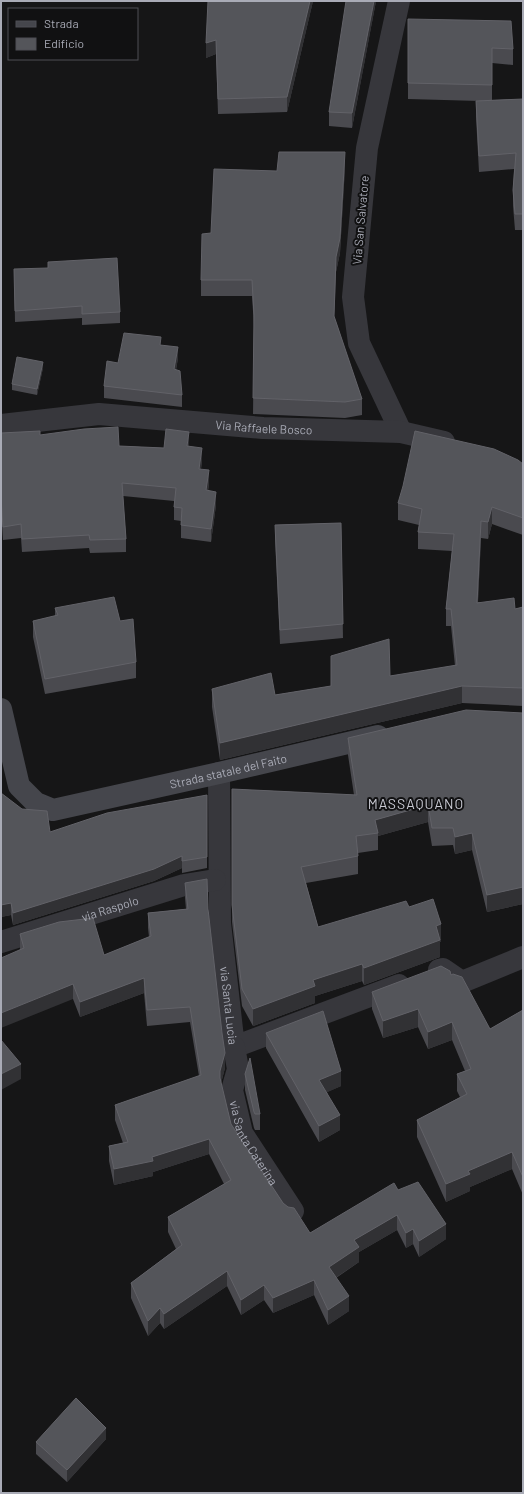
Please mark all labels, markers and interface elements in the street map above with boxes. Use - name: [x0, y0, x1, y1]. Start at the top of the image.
- legend: [8, 8, 138, 60]
- text: Strada: [44, 16, 79, 30]
- text: Edificio: [44, 36, 84, 50]
- street label: Via San Salvatore: [349, 175, 371, 265]
- street label: Via Raffaele Bosco: [215, 417, 313, 436]
- street label: Strada statale del Faito: [168, 750, 288, 791]
- district label: MASSAQUANO: [368, 795, 464, 812]
- street label: via Raspolo: [80, 893, 140, 924]
- street label: via Santa Lucia: [218, 966, 241, 1045]
- street label: via Santa Caterina: [228, 1099, 281, 1188]

